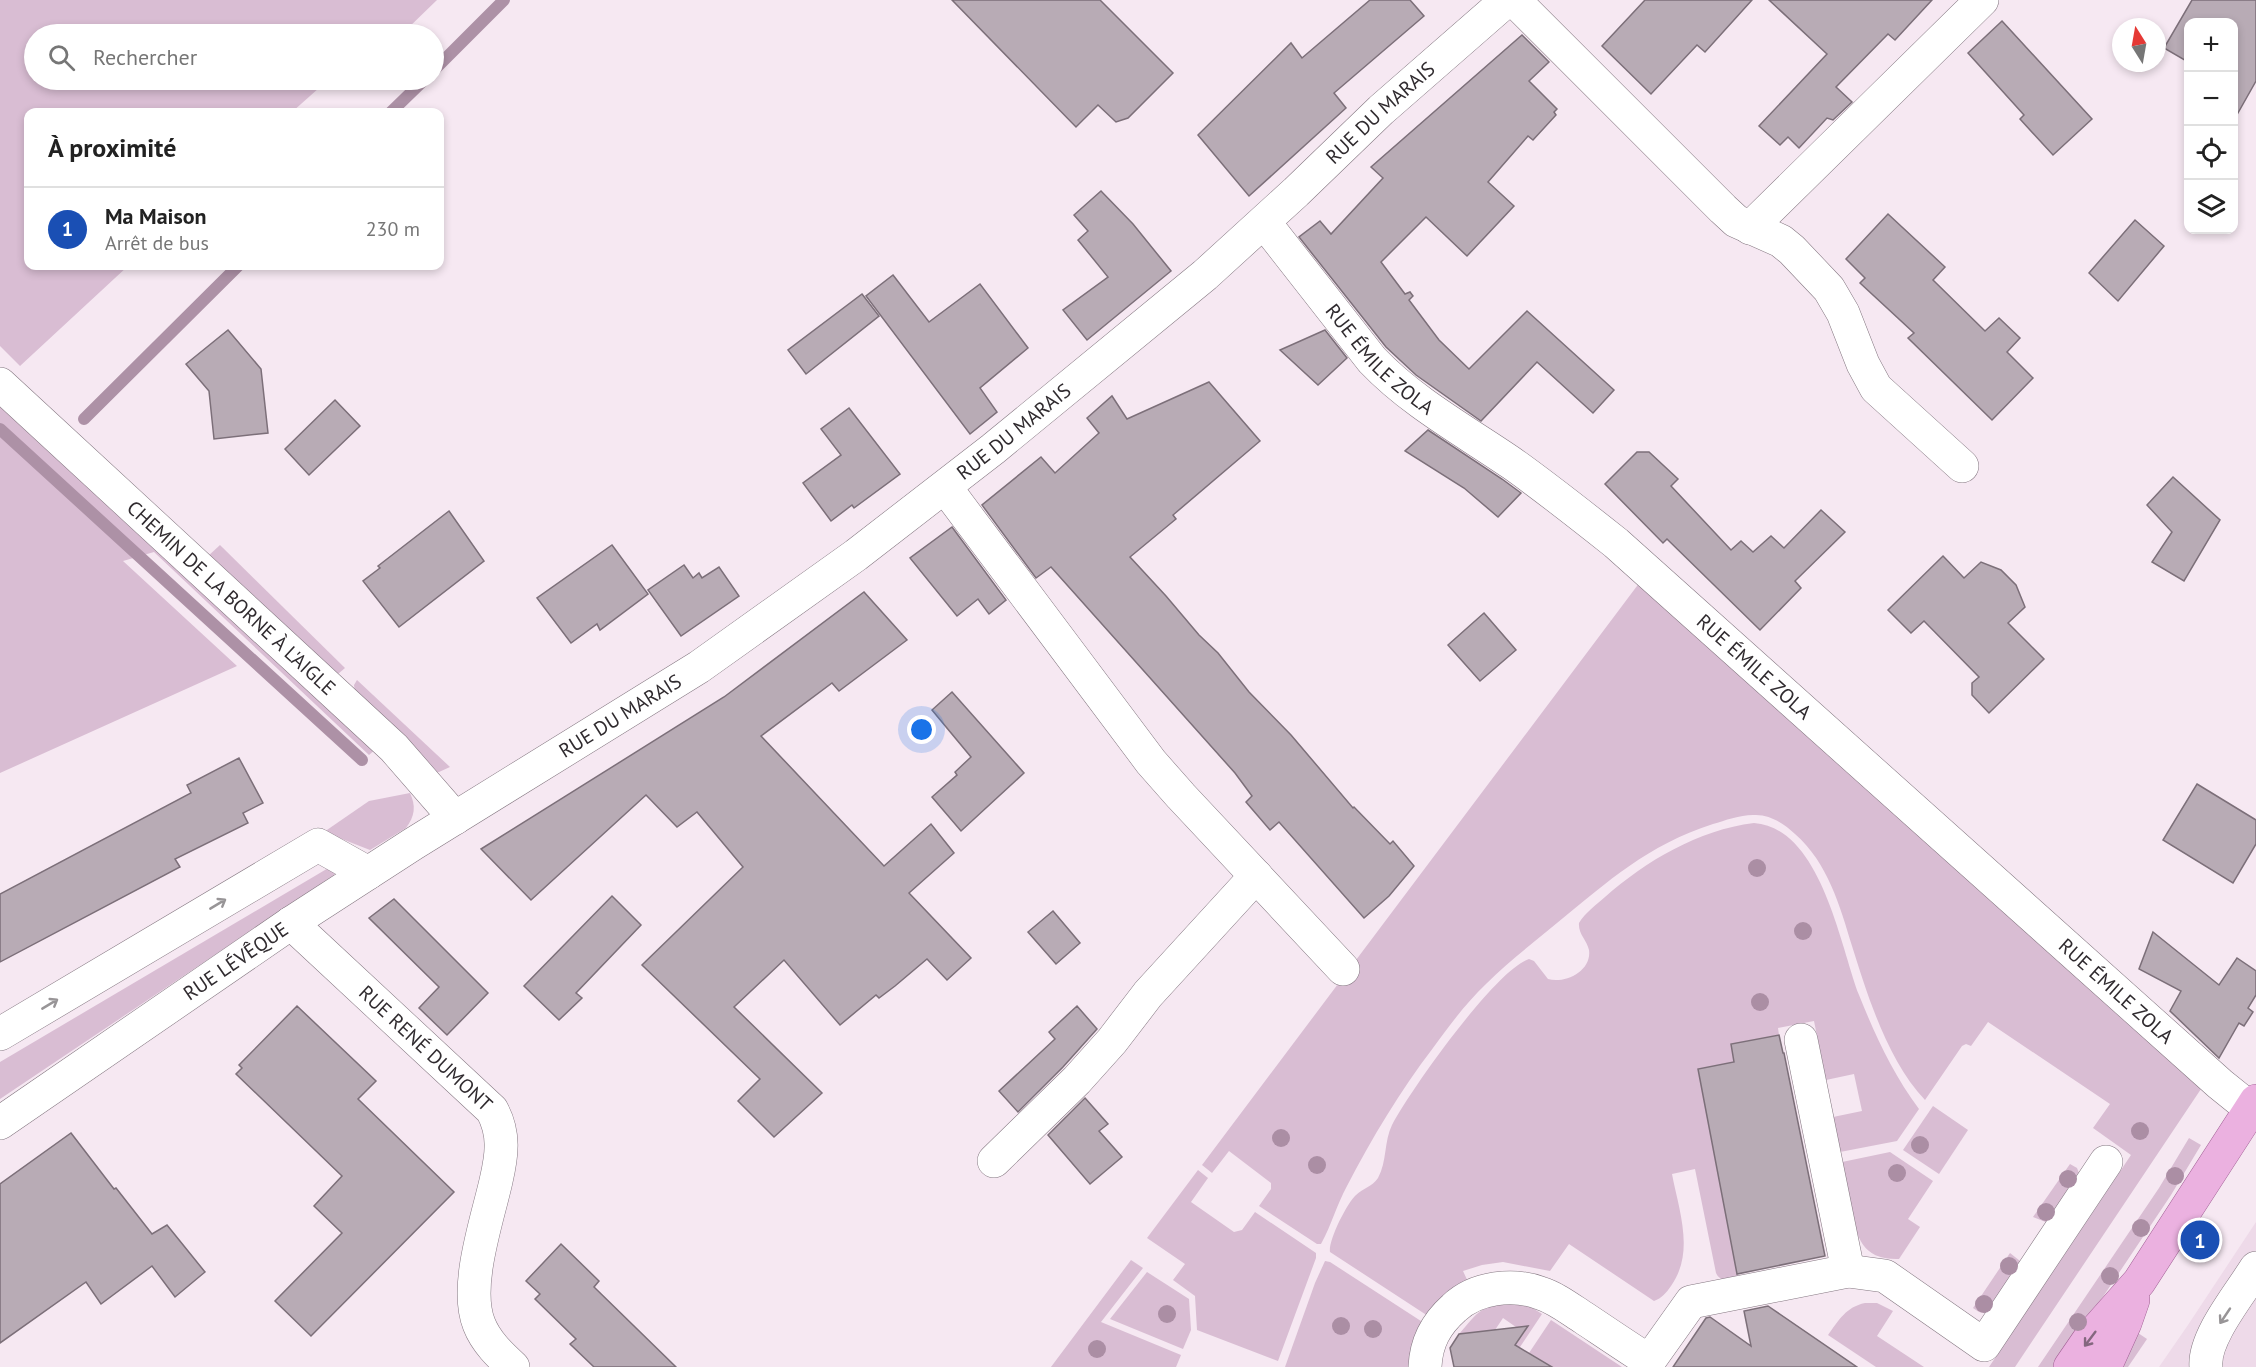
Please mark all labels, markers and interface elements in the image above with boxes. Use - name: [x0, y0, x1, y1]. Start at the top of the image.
- north arrow: [2112, 18, 2166, 72]
- map controls: [2184, 18, 2238, 234]
- button: +: [2184, 18, 2238, 72]
- search box: [24, 24, 444, 90]
- icon: search: [45, 41, 78, 74]
- text: Rechercher: [93, 43, 197, 71]
- street label: RUE DU MARAIS: [1320, 56, 1440, 169]
- button: −: [2184, 72, 2238, 126]
- button: locate: [2184, 126, 2238, 180]
- text: À proximité: [48, 131, 176, 164]
- button: layers: [2184, 180, 2238, 234]
- text: Ma Maison: [105, 202, 207, 230]
- text: 1: [62, 216, 73, 242]
- text: 230 m: [366, 216, 420, 242]
- text: Arrêt de bus: [105, 230, 209, 256]
- street label: RUE ÉMILE ZOLA: [1320, 298, 1439, 421]
- street label: RUE DU MARAIS: [951, 377, 1076, 485]
- street label: CHEMIN DE LA BORNE À L'AIGLE: [122, 495, 341, 701]
- street label: RUE ÉMILE ZOLA: [1691, 608, 1817, 725]
- street label: RUE DU MARAIS: [554, 668, 686, 764]
- your location: [907, 715, 936, 744]
- one-way arrow: [209, 898, 226, 910]
- street label: RUE LÉVÊQUE: [178, 916, 293, 1006]
- street label: RUE ÉMILE ZOLA: [2053, 933, 2179, 1049]
- street label: RUE RENÉ DUMONT: [353, 980, 498, 1117]
- one-way arrow: [41, 997, 58, 1009]
- pin: 1: [2180, 1218, 2220, 1262]
- one-way arrow: [2219, 1307, 2231, 1324]
- one-way arrow: [2083, 1331, 2096, 1347]

